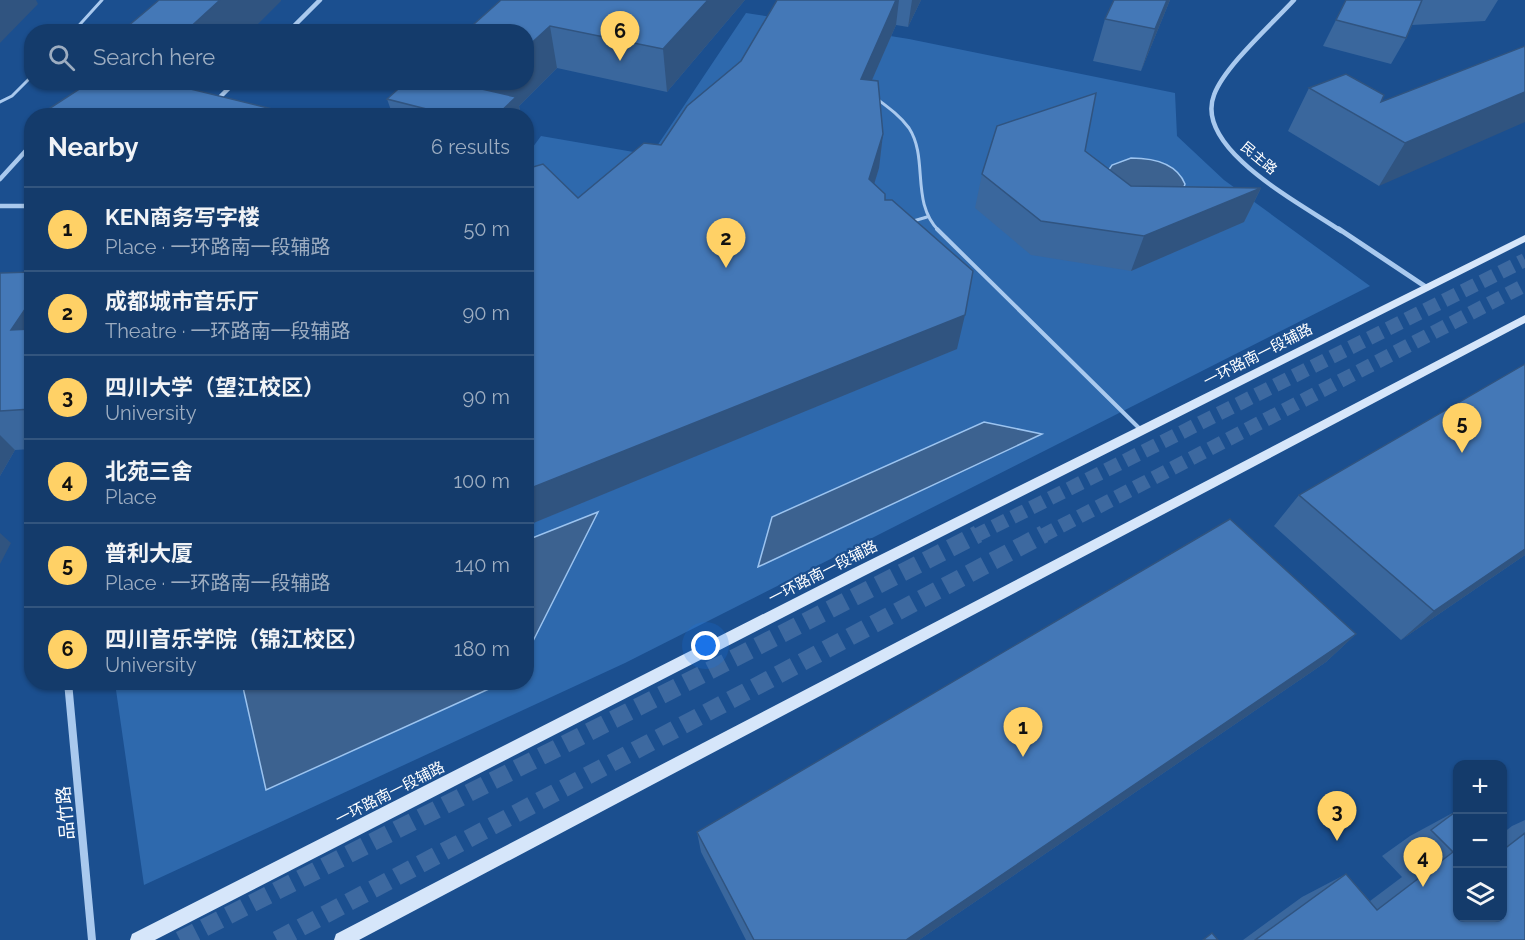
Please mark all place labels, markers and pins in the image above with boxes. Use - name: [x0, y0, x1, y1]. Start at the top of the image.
- pin: 6: [600, 11, 640, 61]
- pin: 2: [706, 218, 746, 268]
- pin: 5: [1442, 404, 1482, 453]
- pin: 1: [1004, 708, 1042, 757]
- pin: 3: [1318, 792, 1356, 841]
- pin: 4: [1404, 838, 1442, 887]

